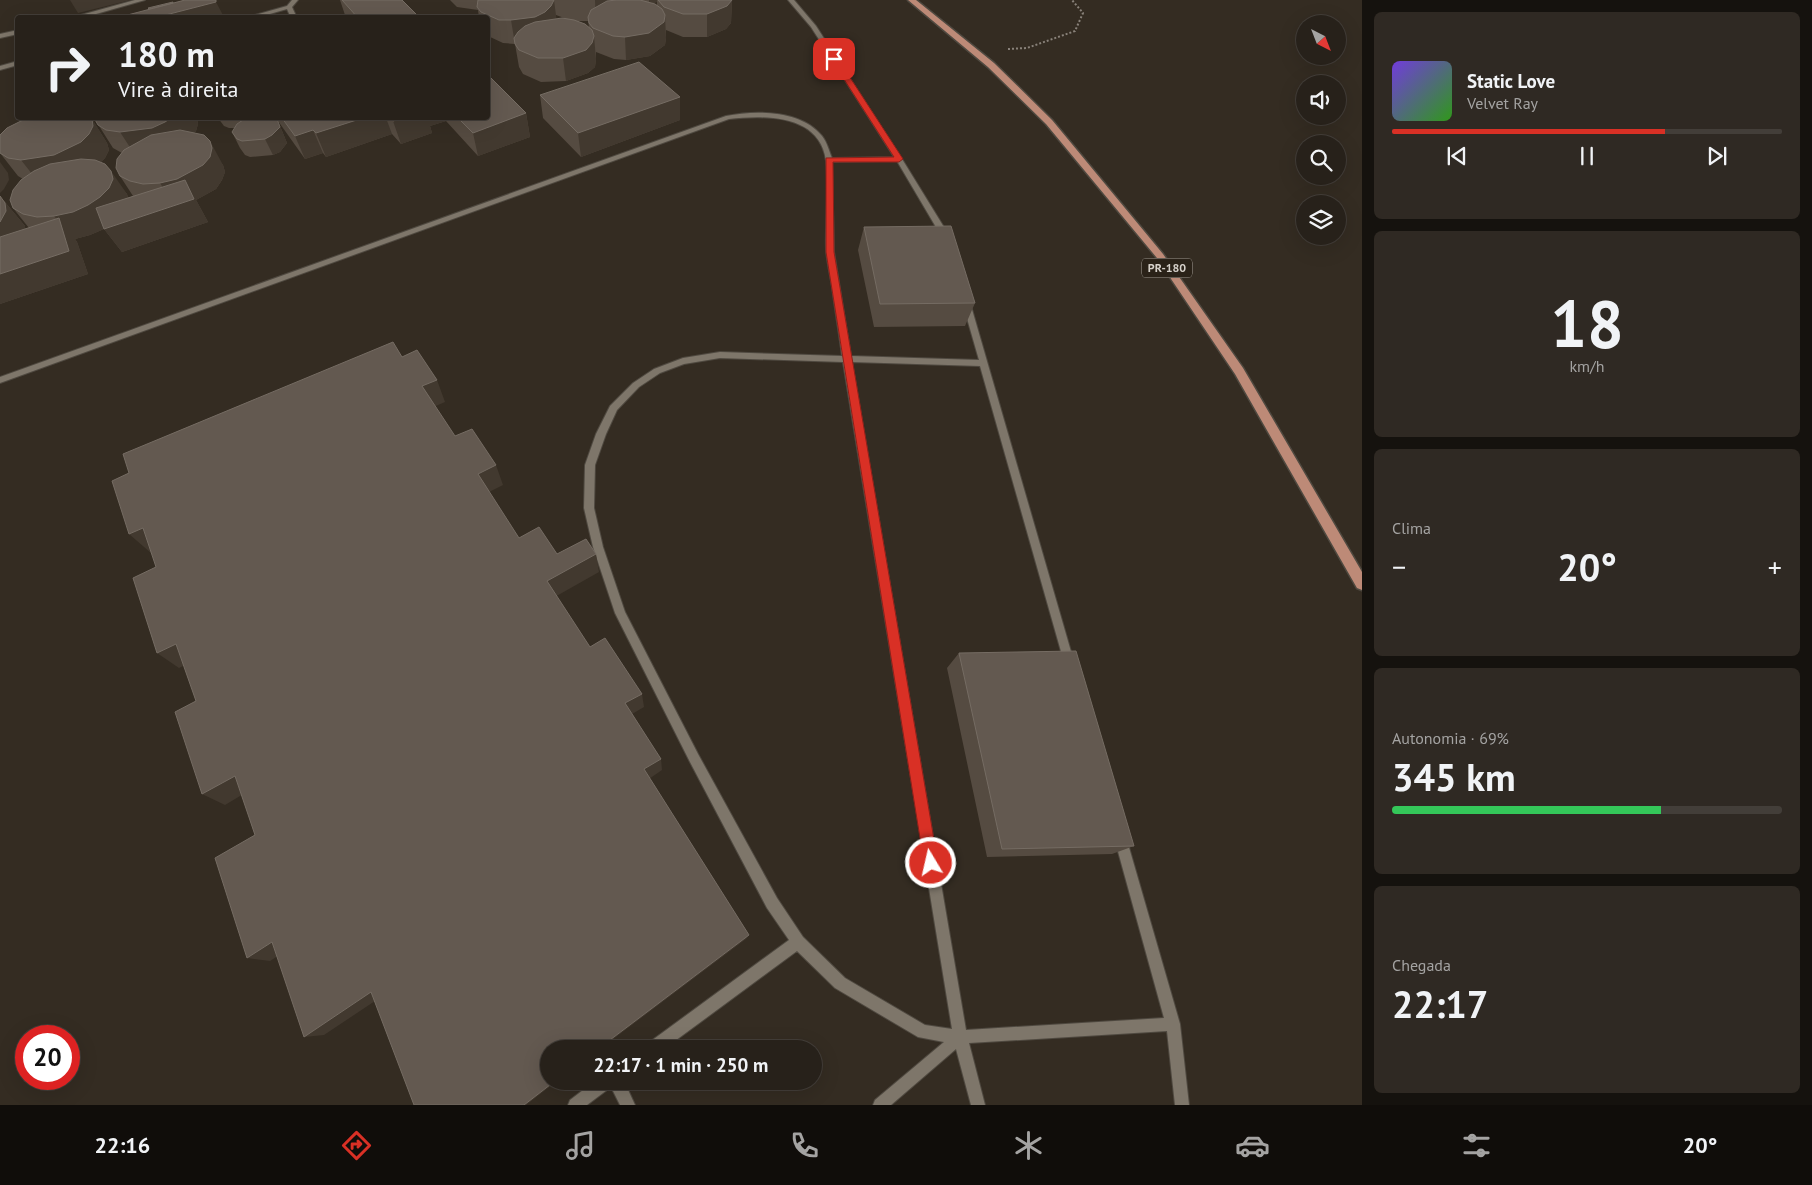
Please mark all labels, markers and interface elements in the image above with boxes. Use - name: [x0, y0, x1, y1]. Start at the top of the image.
- north arrow: [1296, 15, 1346, 65]
- map controls: [1296, 15, 1346, 245]
- text: 180 m: [118, 31, 215, 77]
- icon: right: [35, 35, 100, 100]
- pin: [813, 38, 855, 80]
- icon: arrive: [820, 45, 848, 73]
- text: Static Love: [1467, 69, 1555, 93]
- text: Vire à direita: [118, 75, 238, 103]
- button: sound: [1296, 75, 1346, 125]
- text: Velvet Ray: [1467, 93, 1538, 113]
- button: search: [1296, 135, 1346, 185]
- icon: previous: [1443, 142, 1471, 170]
- icon: pause: [1573, 142, 1601, 170]
- icon: next: [1703, 142, 1731, 170]
- button: layers: [1296, 195, 1346, 245]
- road number: PR-180: [1142, 258, 1192, 278]
- text: 18: [1550, 281, 1624, 365]
- text: km/h: [1569, 356, 1605, 376]
- text: Clima: [1392, 518, 1431, 538]
- text: 20°: [1557, 542, 1617, 591]
- text: −: [1392, 548, 1406, 585]
- text: +: [1768, 548, 1782, 585]
- text: Autonomia · 69%: [1392, 728, 1509, 748]
- text: 345 km: [1392, 752, 1516, 801]
- position arrow: [904, 836, 956, 888]
- text: Chegada: [1392, 955, 1451, 975]
- text: 22:17: [1392, 979, 1488, 1028]
- speed limit sign: 20: [15, 1025, 80, 1090]
- text: 22:17 · 1 min · 250 m: [594, 1053, 768, 1077]
- icon: directions: [339, 1128, 374, 1163]
- icon: music: [563, 1128, 598, 1163]
- icon: phone: [787, 1128, 822, 1163]
- icon: climate: [1011, 1128, 1046, 1163]
- icon: car: [1235, 1128, 1270, 1163]
- icon: filters: [1459, 1128, 1494, 1163]
- text: 22:16: [94, 1131, 150, 1159]
- text: 20°: [1683, 1131, 1717, 1159]

